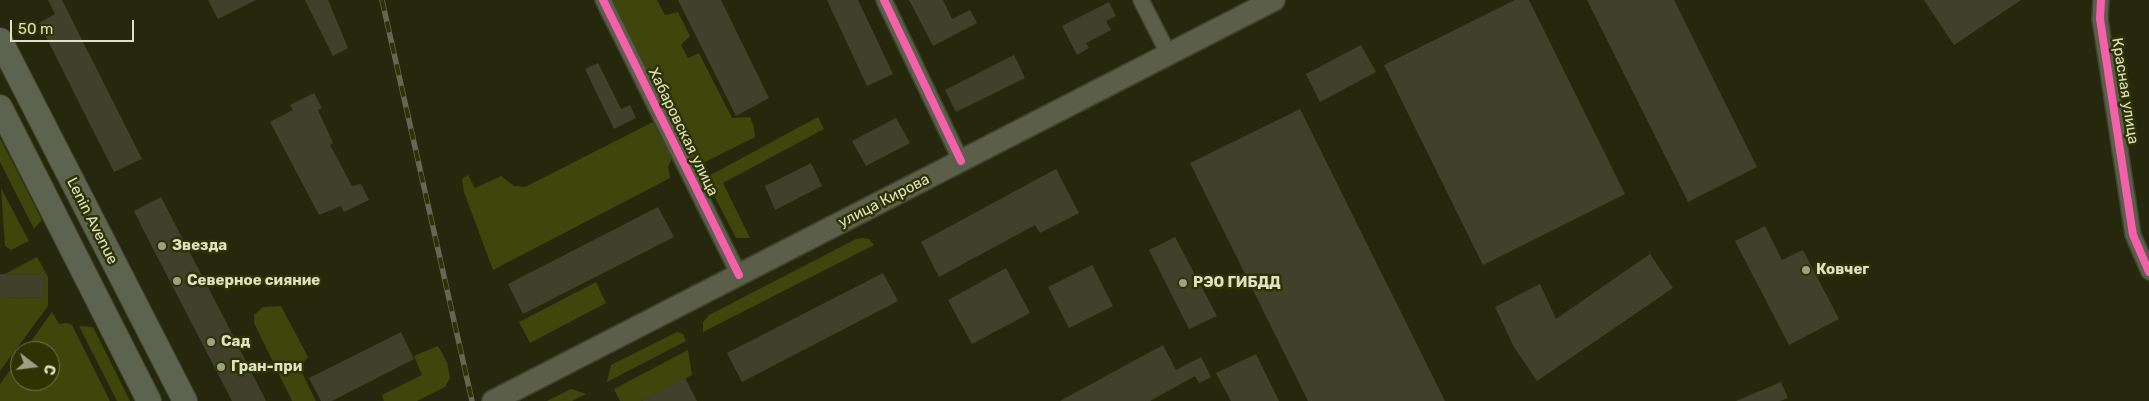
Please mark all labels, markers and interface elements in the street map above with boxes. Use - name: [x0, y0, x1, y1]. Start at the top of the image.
- scale bar: [12, 10, 136, 42]
- text: 50 m: [18, 20, 53, 38]
- street label: Красная улица: [2108, 37, 2142, 145]
- street label: Хабаровская улица: [644, 65, 722, 199]
- street label: улица Кирова: [835, 170, 933, 232]
- street label: Lenin Avenue: [62, 175, 122, 267]
- place label: Звезда: [172, 237, 227, 255]
- marker: Звезда: [156, 240, 168, 252]
- place label: Ковчег: [1816, 261, 1869, 279]
- marker: Ковчег: [1800, 264, 1812, 276]
- place label: Северное сияние: [187, 272, 320, 290]
- place label: РЭО ГИБДД: [1193, 274, 1281, 292]
- marker: Северное сияние: [171, 275, 183, 287]
- marker: РЭО ГИБДД: [1177, 277, 1189, 289]
- place label: Сад: [221, 333, 250, 351]
- marker: Сад: [205, 336, 217, 348]
- north arrow: [10, 341, 60, 391]
- place label: Гран-при: [231, 358, 302, 376]
- marker: Гран-при: [215, 361, 227, 373]
- text: С: [40, 363, 58, 377]

